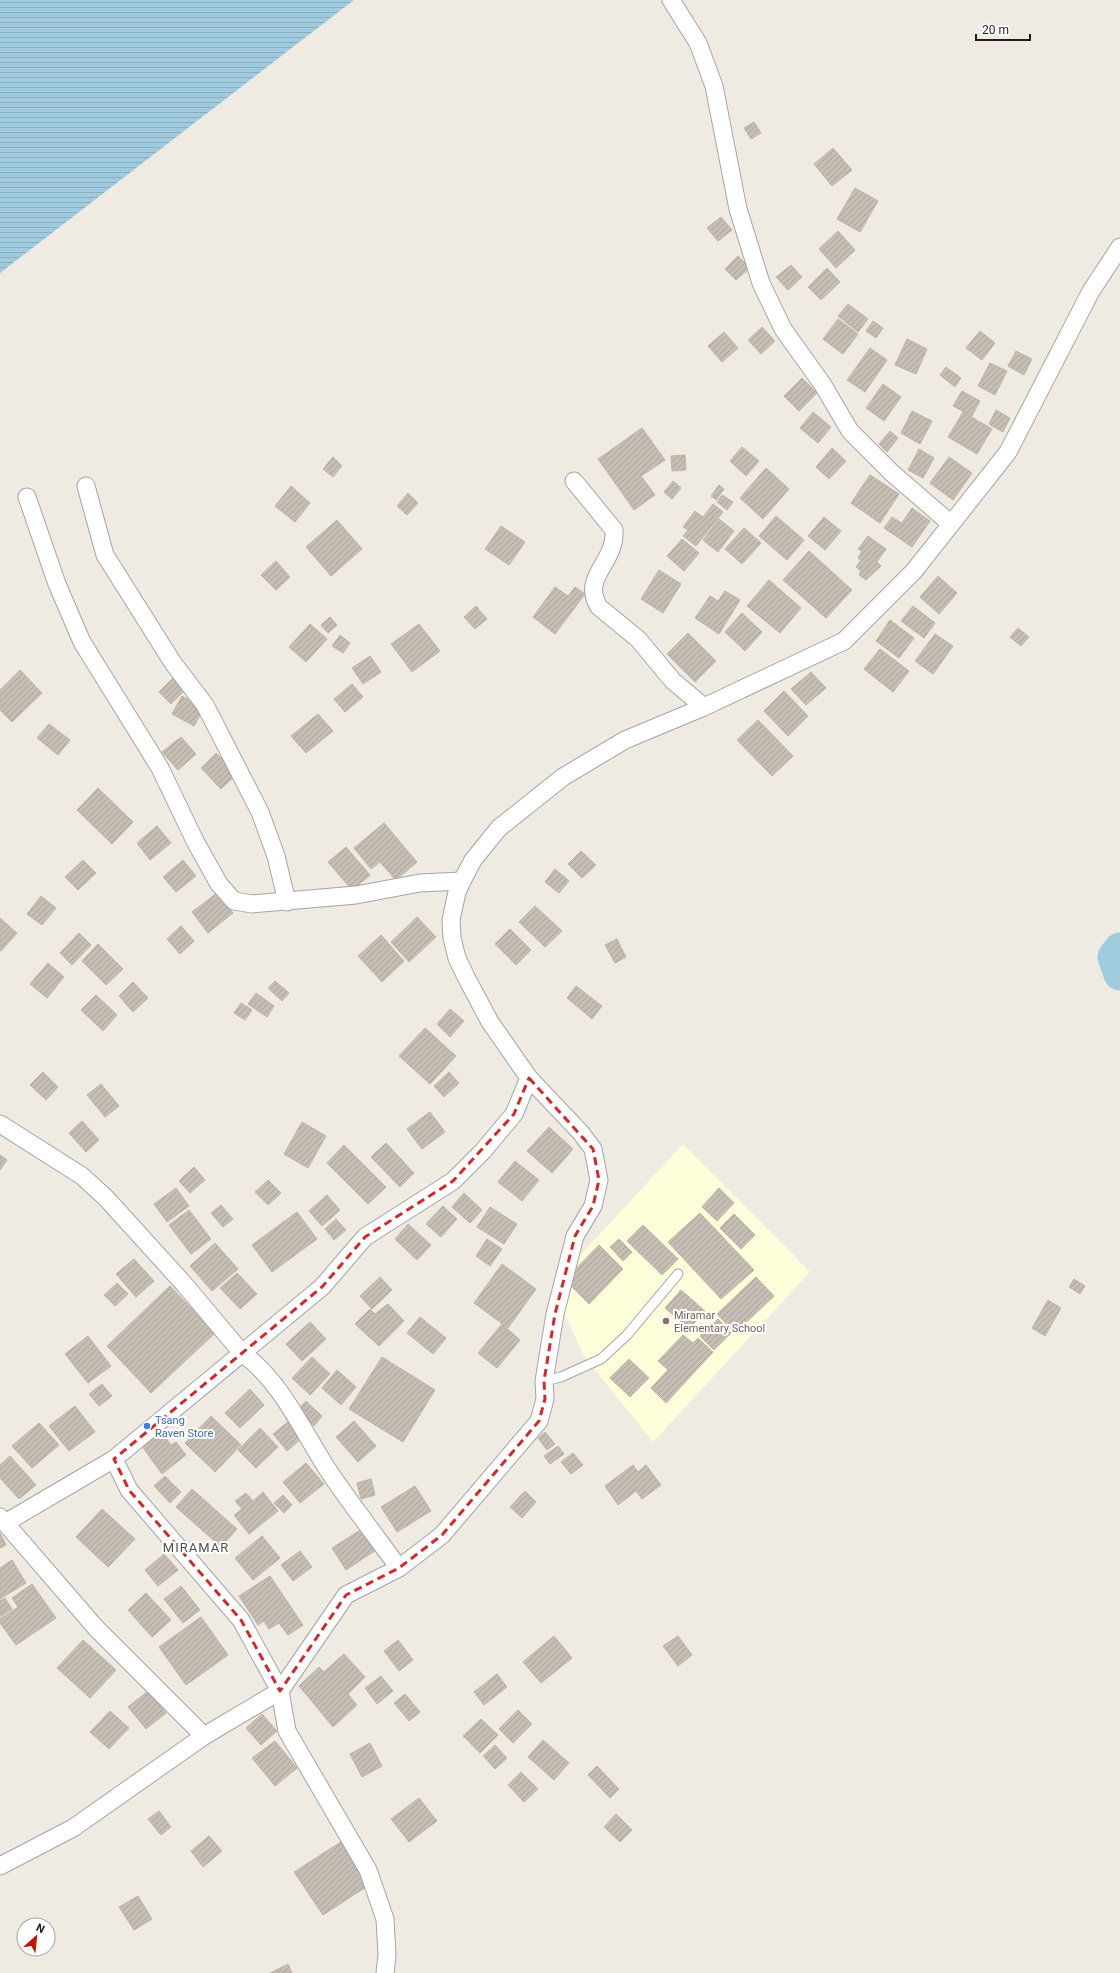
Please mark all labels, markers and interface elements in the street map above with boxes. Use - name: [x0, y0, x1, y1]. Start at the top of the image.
- scale bar: [976, 16, 1030, 42]
- text: 20 m: [982, 23, 1009, 37]
- place label: Miramar Elementary School: [674, 1309, 765, 1335]
- marker: Miramar Elementary School: [661, 1316, 671, 1326]
- place label: Tsang Raven Store: [155, 1414, 213, 1440]
- marker: Tsang Raven Store: [142, 1421, 152, 1431]
- district label: MIRAMAR: [163, 1540, 229, 1555]
- north arrow: [16, 1917, 56, 1957]
- text: N: [34, 1921, 47, 1936]

